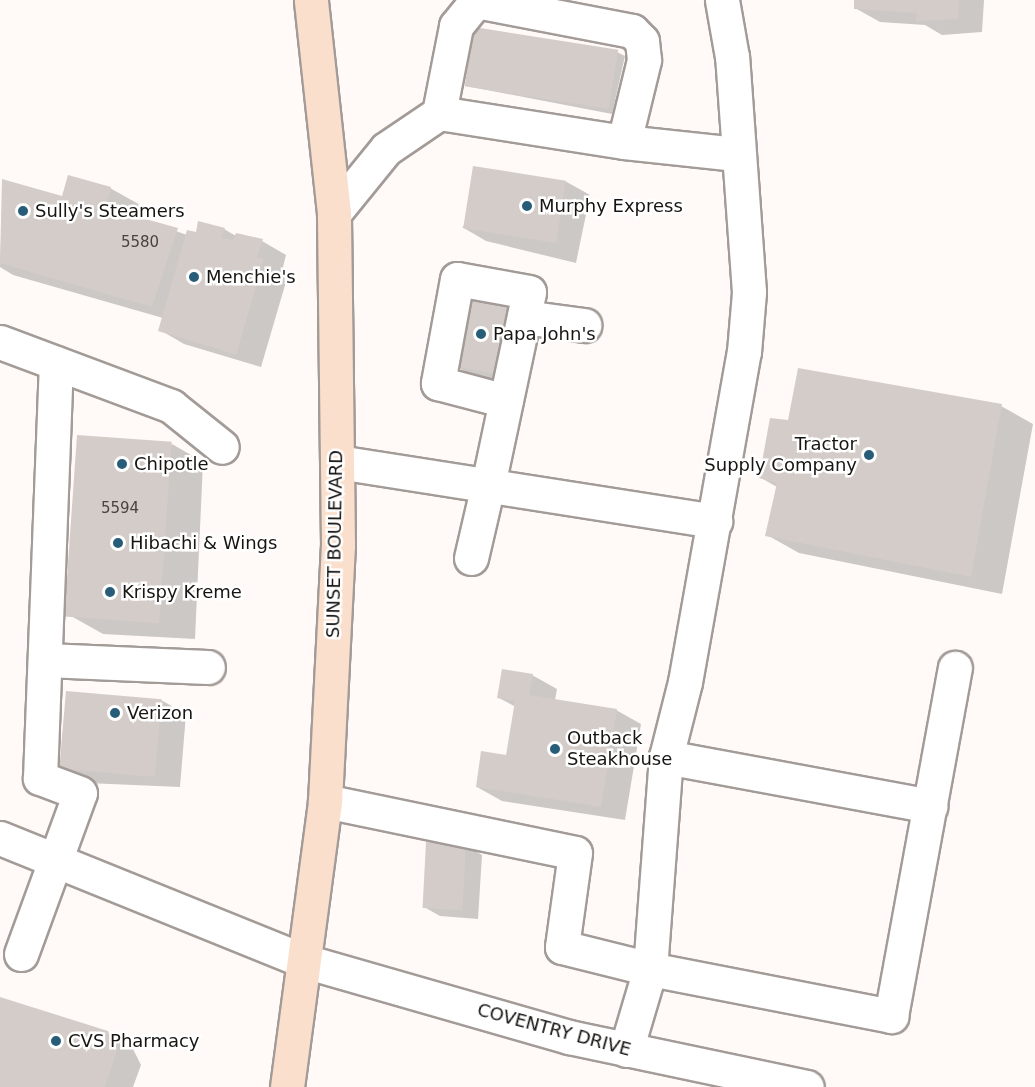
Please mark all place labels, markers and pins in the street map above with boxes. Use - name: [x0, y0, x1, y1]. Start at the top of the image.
- place label: Murphy Express: [539, 195, 683, 217]
- marker: Murphy Express: [520, 199, 534, 213]
- place label: Sully's Steamers: [35, 200, 185, 222]
- marker: Sully's Steamers: [16, 204, 30, 218]
- place label: Menchie's: [206, 266, 296, 288]
- marker: Menchie's: [187, 270, 201, 284]
- place label: Papa John's: [493, 323, 596, 345]
- marker: Papa John's: [474, 327, 488, 341]
- place label: Tractor Supply Company: [704, 434, 857, 476]
- marker: Tractor Supply Company: [862, 448, 876, 462]
- place label: Chipotle: [134, 453, 209, 475]
- marker: Chipotle: [115, 457, 129, 471]
- place label: Hibachi & Wings: [130, 532, 277, 554]
- marker: Hibachi & Wings: [111, 536, 125, 550]
- place label: Krispy Kreme: [122, 581, 242, 603]
- marker: Krispy Kreme: [103, 585, 117, 599]
- place label: Verizon: [127, 702, 193, 724]
- marker: Verizon: [108, 706, 122, 720]
- place label: Outback Steakhouse: [567, 728, 672, 771]
- marker: Outback Steakhouse: [548, 742, 562, 756]
- place label: CVS Pharmacy: [68, 1030, 200, 1052]
- marker: CVS Pharmacy: [49, 1034, 63, 1048]

